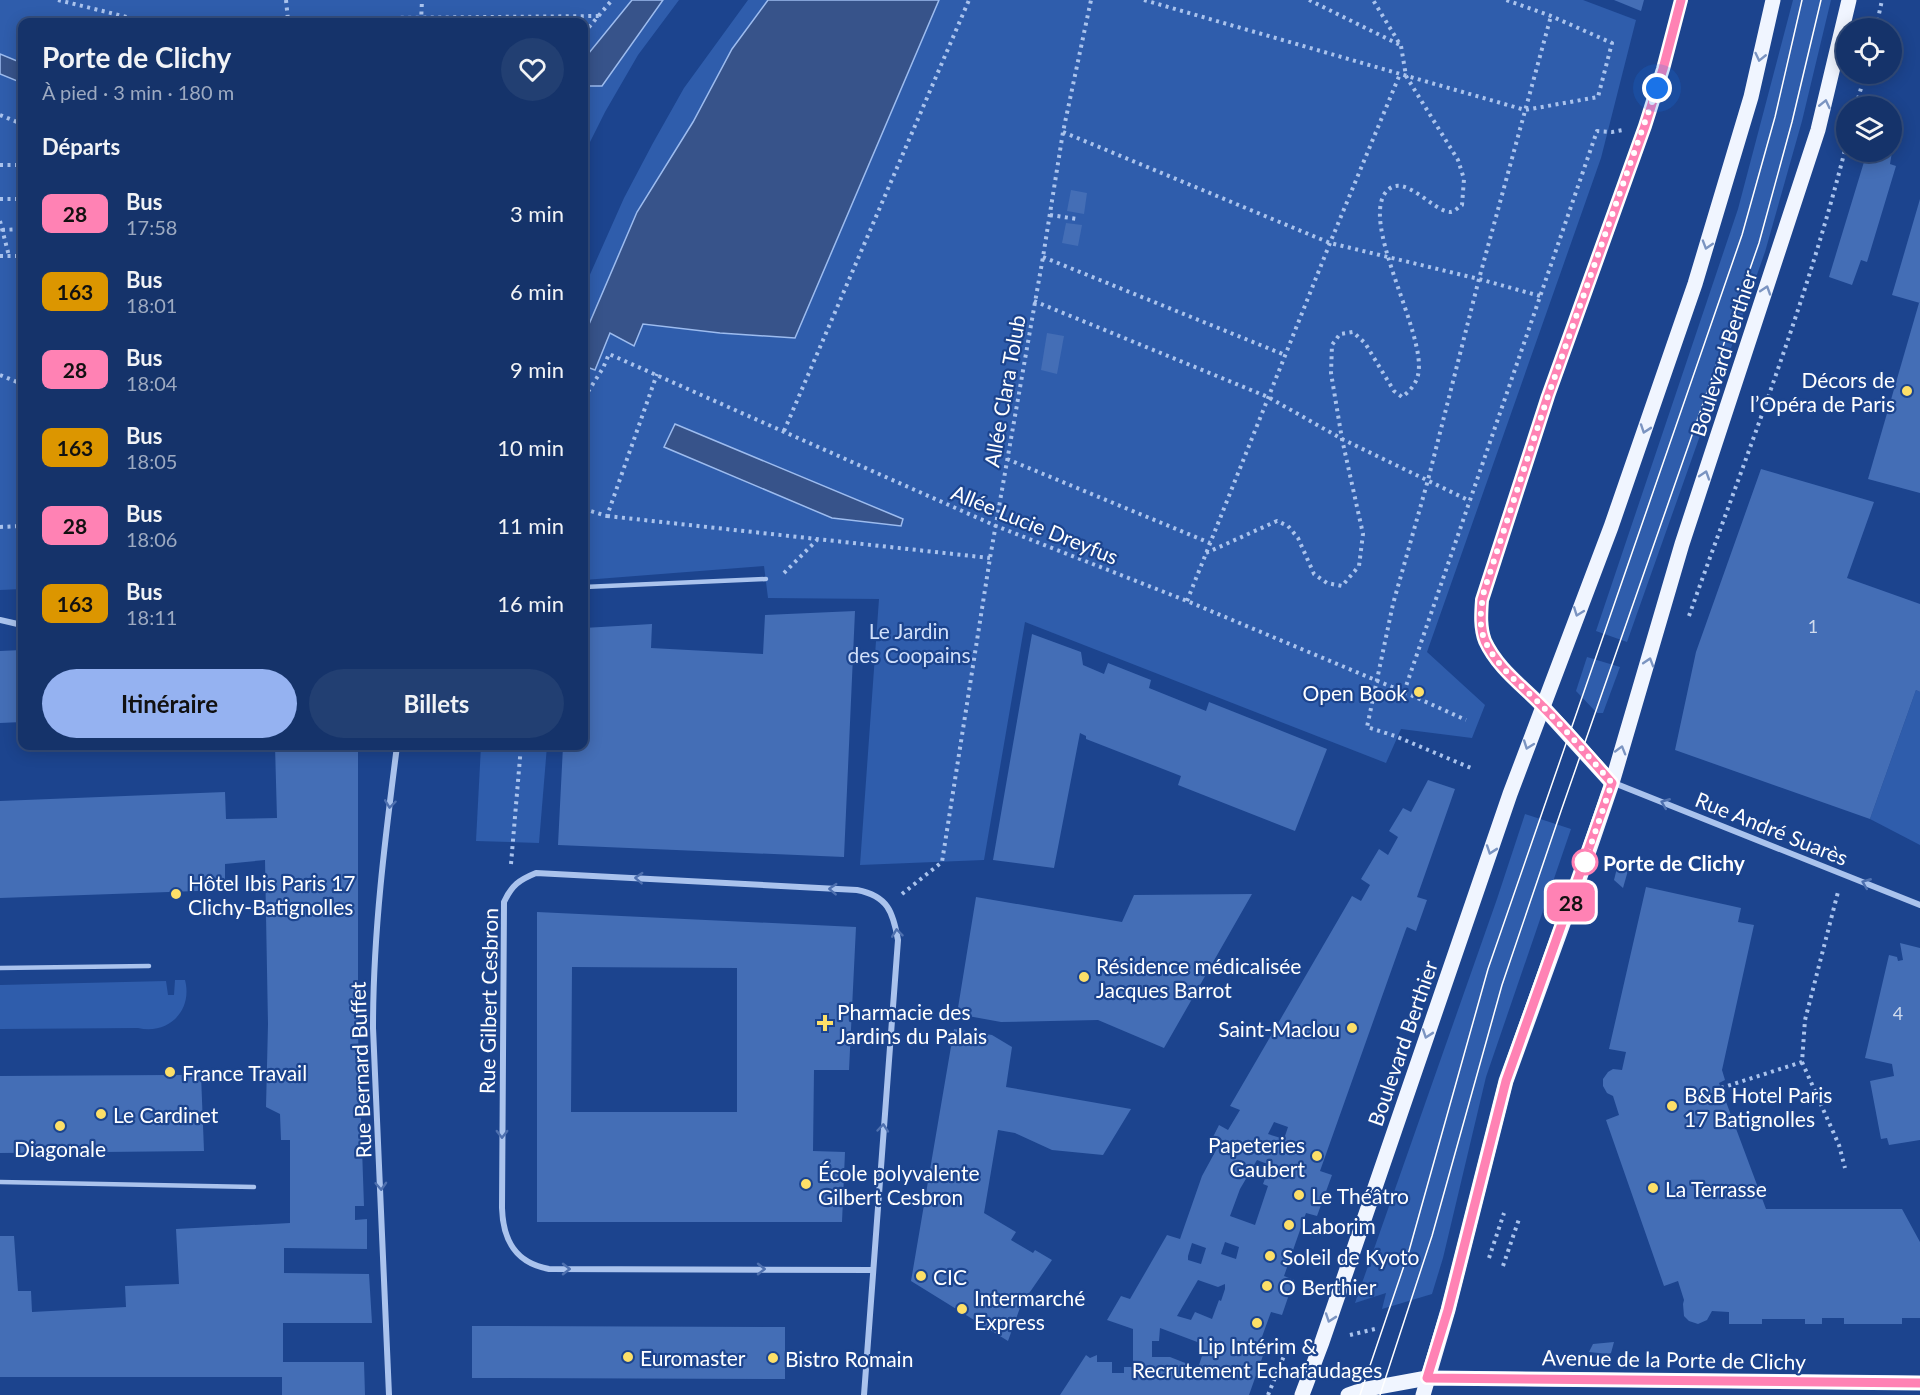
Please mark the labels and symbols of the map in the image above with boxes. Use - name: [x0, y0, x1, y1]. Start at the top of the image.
- one-way arrow: [1755, 52, 1768, 62]
- your location: [1642, 73, 1672, 103]
- one-way arrow: [1817, 99, 1830, 109]
- one-way arrow: [1702, 239, 1714, 250]
- street label: Boulevard Berthier: [1684, 266, 1762, 439]
- one-way arrow: [1759, 285, 1771, 296]
- street label: Allée Clara Tolub: [978, 313, 1030, 469]
- place label: Décors de l’Opéra de Paris: [1750, 367, 1895, 416]
- marker: Décors de l’Opéra de Paris: [1900, 384, 1914, 398]
- one-way arrow: [1639, 423, 1652, 434]
- one-way arrow: [1698, 470, 1710, 481]
- street label: Allée Lucie Dreyfus: [948, 479, 1122, 569]
- one-way arrow: [1573, 606, 1585, 617]
- house number: 1: [1808, 615, 1818, 637]
- park label: Le Jardin des Coopains: [847, 618, 971, 667]
- one-way arrow: [1642, 657, 1654, 668]
- place label: Open Book: [1303, 680, 1407, 705]
- marker: Open Book: [1412, 685, 1426, 699]
- one-way arrow: [1523, 739, 1536, 750]
- one-way arrow: [1614, 745, 1626, 756]
- street label: Rue André Suarès: [1692, 786, 1852, 870]
- one-way arrow: [1660, 798, 1671, 810]
- one-way arrow: [384, 799, 397, 808]
- one-way arrow: [1486, 844, 1498, 855]
- marker: Porte de Clichy: [1572, 849, 1598, 875]
- place label: Porte de Clichy: [1603, 850, 1746, 875]
- place label: Hôtel Ibis Paris 17 Clichy-Batignolles: [188, 870, 356, 919]
- one-way arrow: [634, 872, 643, 885]
- one-way arrow: [1861, 878, 1872, 890]
- one-way arrow: [829, 882, 838, 895]
- line badge: 28: [1544, 882, 1598, 922]
- marker: Hôtel Ibis Paris 17 Clichy-Batignolles: [169, 887, 183, 901]
- street label: Rue Gilbert Cesbron: [474, 908, 502, 1094]
- one-way arrow: [891, 929, 903, 938]
- place label: Résidence médicalisée Jacques Barrot: [1096, 953, 1301, 1002]
- street label: Boulevard Berthier: [1362, 957, 1442, 1129]
- marker: Résidence médicalisée Jacques Barrot: [1077, 970, 1091, 984]
- street label: Rue Bernard Buffet: [344, 981, 376, 1159]
- place label: Pharmacie des Jardins du Palais: [837, 999, 987, 1048]
- house number: 4: [1893, 1002, 1903, 1024]
- marker: Pharmacie des Jardins du Palais: [818, 1016, 832, 1030]
- place label: Saint-Maclou: [1218, 1016, 1340, 1041]
- marker: Saint-Maclou: [1345, 1021, 1359, 1035]
- one-way arrow: [1422, 1028, 1435, 1039]
- place label: France Travail: [182, 1060, 307, 1085]
- marker: France Travail: [163, 1065, 177, 1079]
- place label: B&B Hotel Paris 17 Batignolles: [1684, 1082, 1832, 1131]
- marker: B&B Hotel Paris 17 Batignolles: [1665, 1099, 1679, 1113]
- place label: Le Cardinet: [113, 1102, 219, 1127]
- marker: Le Cardinet: [94, 1107, 108, 1121]
- marker: Diagonale: [53, 1119, 67, 1133]
- one-way arrow: [877, 1123, 890, 1132]
- one-way arrow: [496, 1130, 508, 1139]
- place label: Papeteries Gaubert: [1208, 1132, 1305, 1181]
- place label: Diagonale: [14, 1136, 106, 1161]
- marker: Papeteries Gaubert: [1310, 1149, 1324, 1163]
- place label: École polyvalente Gilbert Cesbron: [818, 1160, 979, 1209]
- place label: La Terrasse: [1665, 1176, 1767, 1201]
- marker: École polyvalente Gilbert Cesbron: [799, 1177, 813, 1191]
- marker: La Terrasse: [1646, 1181, 1660, 1195]
- one-way arrow: [374, 1182, 387, 1191]
- place label: Le Théâtro: [1311, 1183, 1409, 1208]
- marker: Le Théâtro: [1292, 1188, 1306, 1202]
- place label: Laborim: [1301, 1213, 1376, 1238]
- marker: Laborim: [1282, 1218, 1296, 1232]
- place label: Soleil de Kyoto: [1282, 1244, 1419, 1269]
- marker: Soleil de Kyoto: [1263, 1249, 1277, 1263]
- one-way arrow: [561, 1263, 570, 1275]
- one-way arrow: [756, 1263, 765, 1275]
- place label: CIC: [933, 1264, 967, 1289]
- marker: CIC: [914, 1269, 928, 1283]
- place label: O Berthier: [1279, 1274, 1377, 1299]
- marker: O Berthier: [1260, 1279, 1274, 1293]
- place label: Intermarché Express: [974, 1285, 1085, 1334]
- marker: Intermarché Express: [955, 1302, 969, 1316]
- one-way arrow: [1325, 1312, 1338, 1323]
- marker: Lip Intérim & Recrutement Echafaudages: [1250, 1316, 1264, 1330]
- place label: Lip Intérim & Recrutement Echafaudages: [1132, 1333, 1382, 1382]
- street label: Avenue de la Porte de Clichy: [1542, 1344, 1806, 1374]
- place label: Euromaster: [640, 1345, 746, 1370]
- place label: Bistro Romain: [785, 1346, 913, 1371]
- marker: Euromaster: [621, 1350, 635, 1364]
- marker: Bistro Romain: [766, 1351, 780, 1365]

